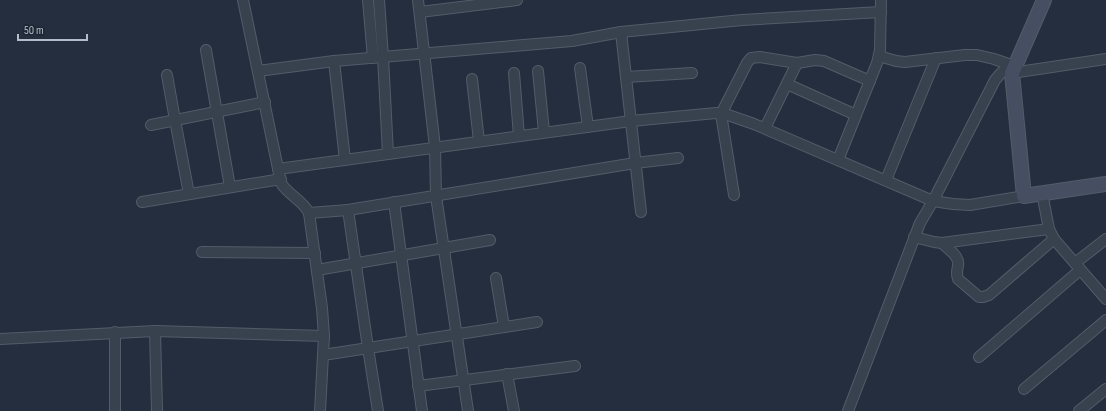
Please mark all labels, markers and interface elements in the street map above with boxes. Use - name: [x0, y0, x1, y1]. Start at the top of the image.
- scale bar: [18, 16, 87, 42]
- text: 50 m: [24, 23, 44, 38]

